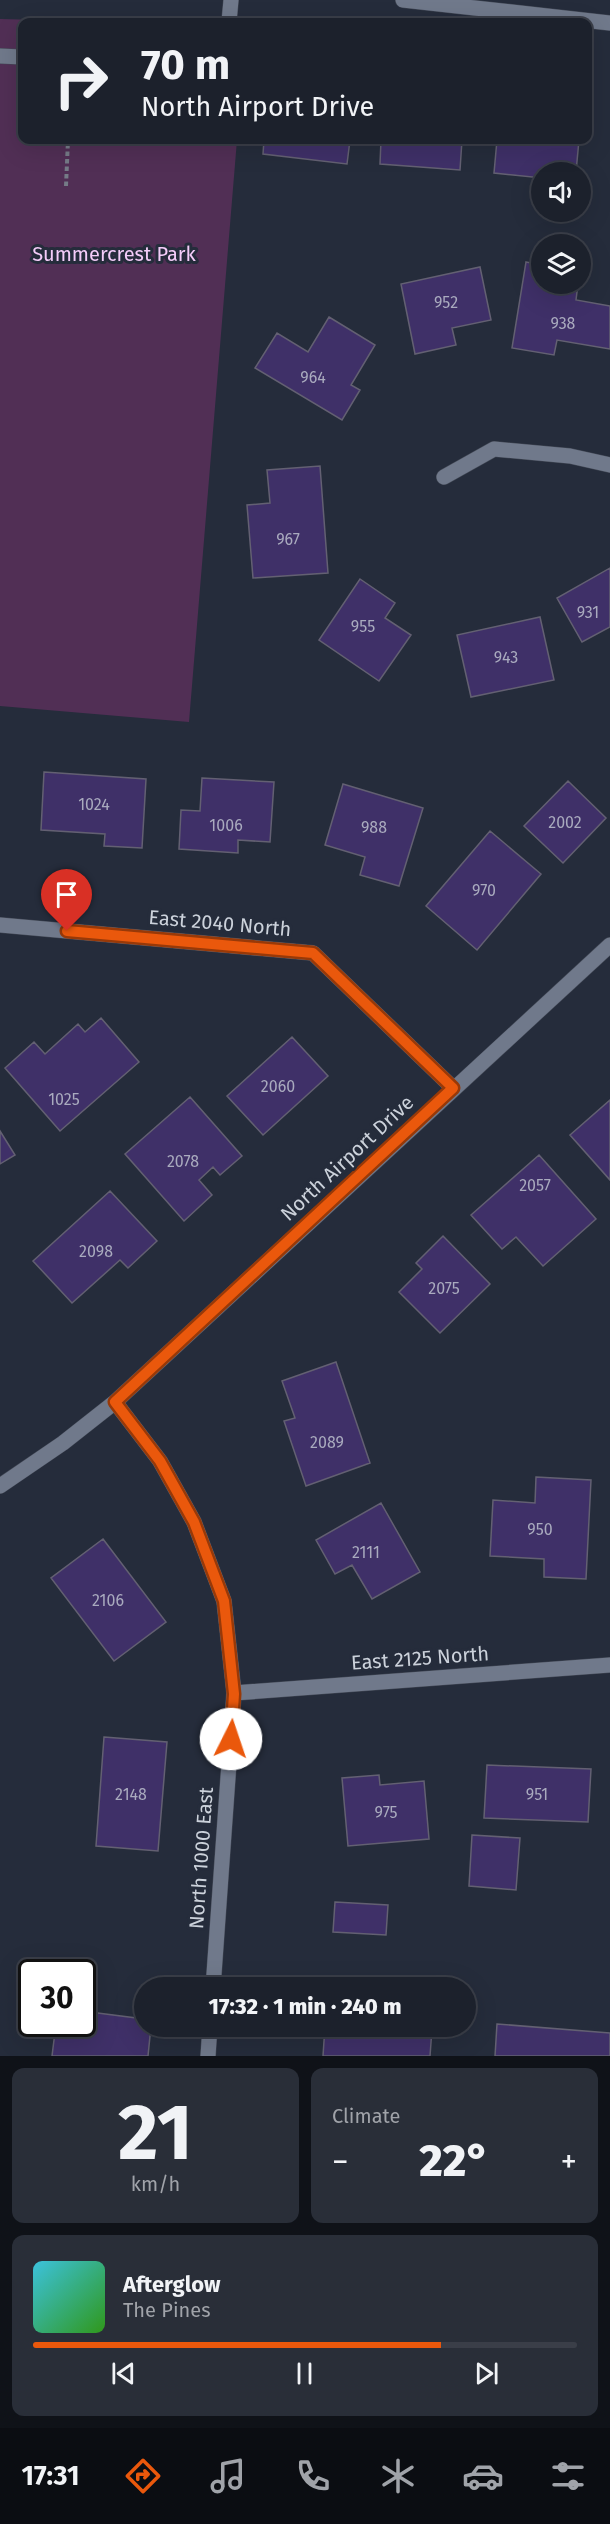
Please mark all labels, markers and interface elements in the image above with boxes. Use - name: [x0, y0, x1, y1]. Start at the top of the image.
- text: 70 m: [141, 40, 230, 90]
- icon: right: [42, 42, 120, 120]
- text: North Airport Drive: [141, 91, 374, 123]
- map controls: [531, 162, 591, 294]
- button: sound: [531, 162, 591, 222]
- button: layers: [531, 234, 591, 294]
- park label: Summercrest Park: [32, 242, 197, 266]
- house number: 952: [434, 293, 458, 312]
- house number: 938: [551, 314, 576, 333]
- house number: 964: [300, 368, 326, 387]
- house number: 967: [276, 530, 300, 549]
- house number: 931: [577, 603, 599, 622]
- house number: 955: [351, 617, 375, 636]
- house number: 943: [494, 648, 518, 667]
- house number: 1024: [78, 795, 110, 814]
- house number: 2002: [548, 813, 582, 832]
- house number: 1006: [209, 816, 243, 835]
- house number: 988: [361, 818, 387, 837]
- pin: [41, 869, 92, 931]
- icon: arrive: [50, 878, 83, 911]
- house number: 970: [472, 881, 496, 900]
- street label: East 2040 North: [148, 905, 292, 941]
- house number: 2060: [261, 1077, 295, 1096]
- house number: 1025: [48, 1090, 80, 1109]
- street label: North Airport Drive: [276, 1090, 418, 1226]
- house number: 2078: [167, 1152, 199, 1171]
- house number: 2057: [519, 1176, 551, 1195]
- house number: 2098: [79, 1242, 113, 1261]
- house number: 2075: [428, 1279, 460, 1298]
- house number: 2089: [310, 1433, 344, 1452]
- house number: 950: [527, 1520, 553, 1539]
- house number: 2111: [352, 1543, 380, 1562]
- house number: 2106: [92, 1591, 124, 1610]
- street label: East 2125 North: [350, 1641, 490, 1675]
- position arrow: [199, 1707, 263, 1771]
- house number: 2148: [115, 1785, 147, 1804]
- street label: North 1000 East: [184, 1785, 218, 1930]
- house number: 951: [526, 1785, 548, 1804]
- house number: 975: [374, 1803, 398, 1822]
- speed limit sign: 30: [18, 1959, 96, 2037]
- text: 17:32 · 1 min · 240 m: [209, 1993, 401, 2020]
- text: 21: [118, 2086, 193, 2180]
- text: Climate: [332, 2104, 400, 2128]
- text: 22°: [419, 2134, 490, 2188]
- text: −: [332, 2142, 349, 2182]
- text: +: [561, 2142, 577, 2182]
- text: km/h: [131, 2172, 180, 2196]
- text: Afterglow: [123, 2271, 220, 2298]
- text: The Pines: [123, 2298, 210, 2322]
- icon: previous: [107, 2357, 140, 2390]
- icon: pause: [288, 2357, 321, 2390]
- icon: next: [470, 2357, 503, 2390]
- icon: directions: [122, 2455, 164, 2497]
- icon: music: [207, 2455, 249, 2497]
- icon: phone: [292, 2455, 334, 2497]
- icon: climate: [377, 2455, 419, 2497]
- icon: car: [462, 2455, 504, 2497]
- icon: filters: [547, 2455, 589, 2497]
- text: 17:31: [21, 2460, 79, 2492]

